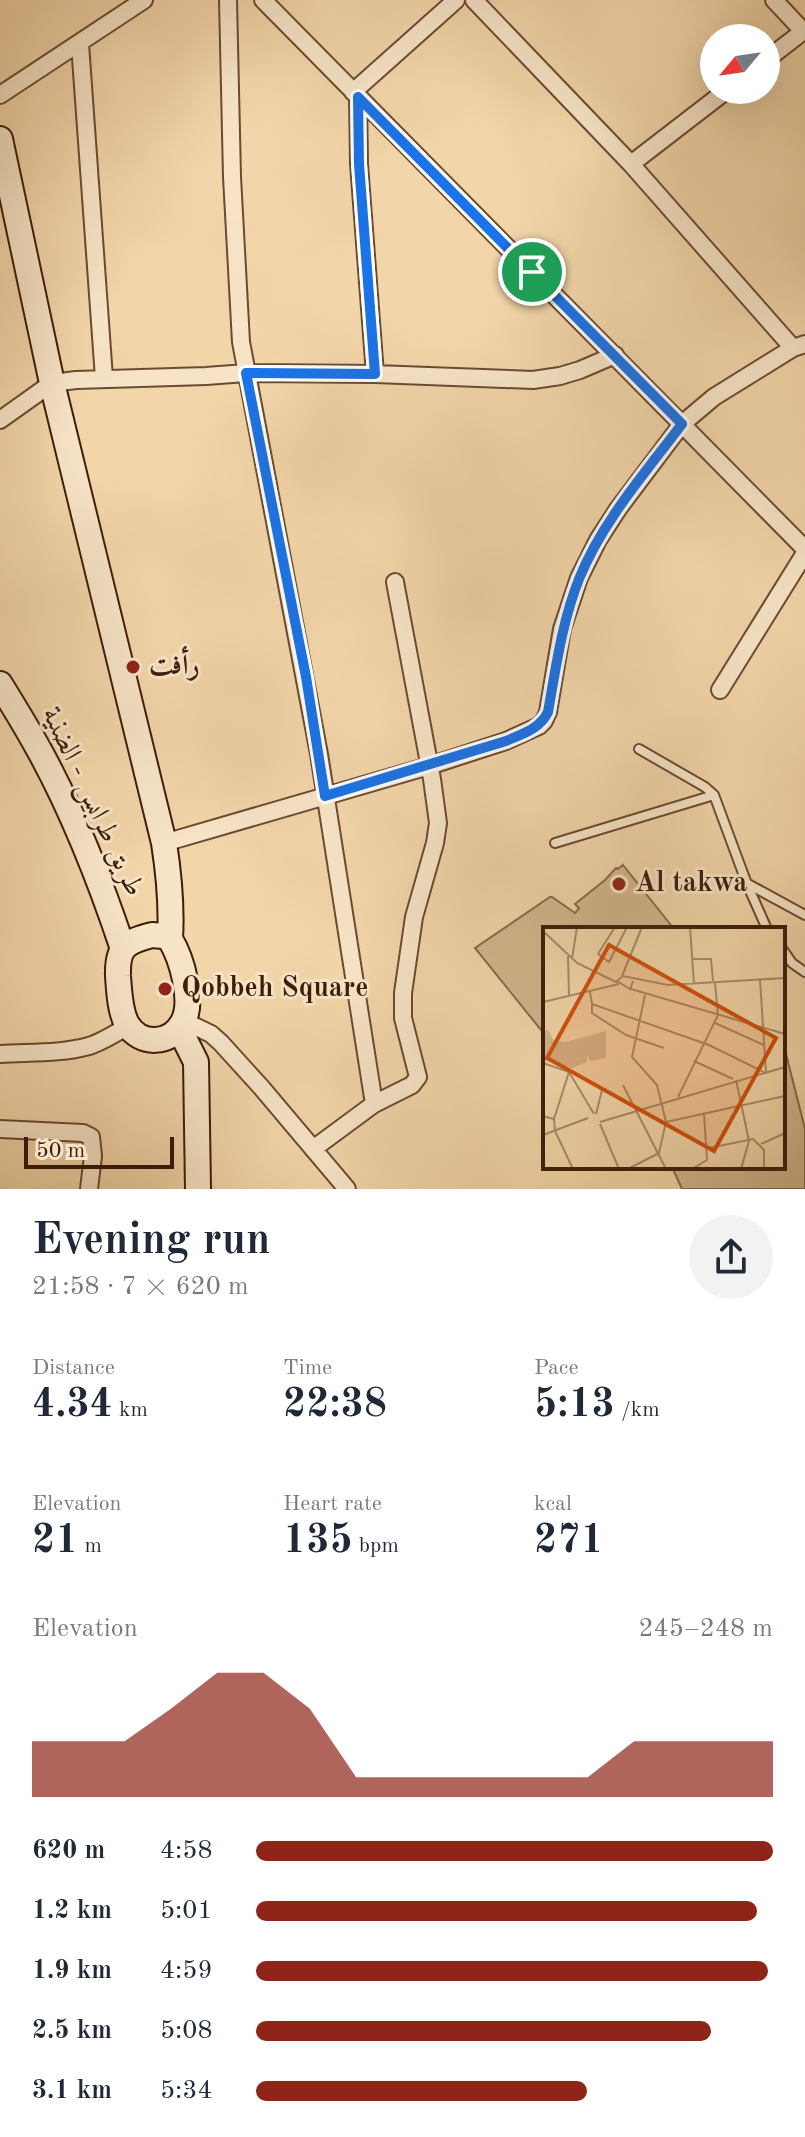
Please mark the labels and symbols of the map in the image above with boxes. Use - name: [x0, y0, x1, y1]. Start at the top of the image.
- north arrow: [700, 24, 780, 104]
- pin: [498, 238, 566, 306]
- place label: رأفت: [149, 645, 200, 681]
- marker: رأفت: [124, 658, 142, 676]
- street label: طريق طرابس - الضنية: [34, 703, 148, 902]
- place label: Al takwa: [635, 870, 747, 898]
- marker: Al takwa: [610, 875, 628, 893]
- inset map: [543, 927, 785, 1169]
- place label: Qobbeh Square: [181, 975, 368, 1003]
- marker: Qobbeh Square: [156, 980, 174, 998]
- scale bar: [24, 1133, 174, 1169]

